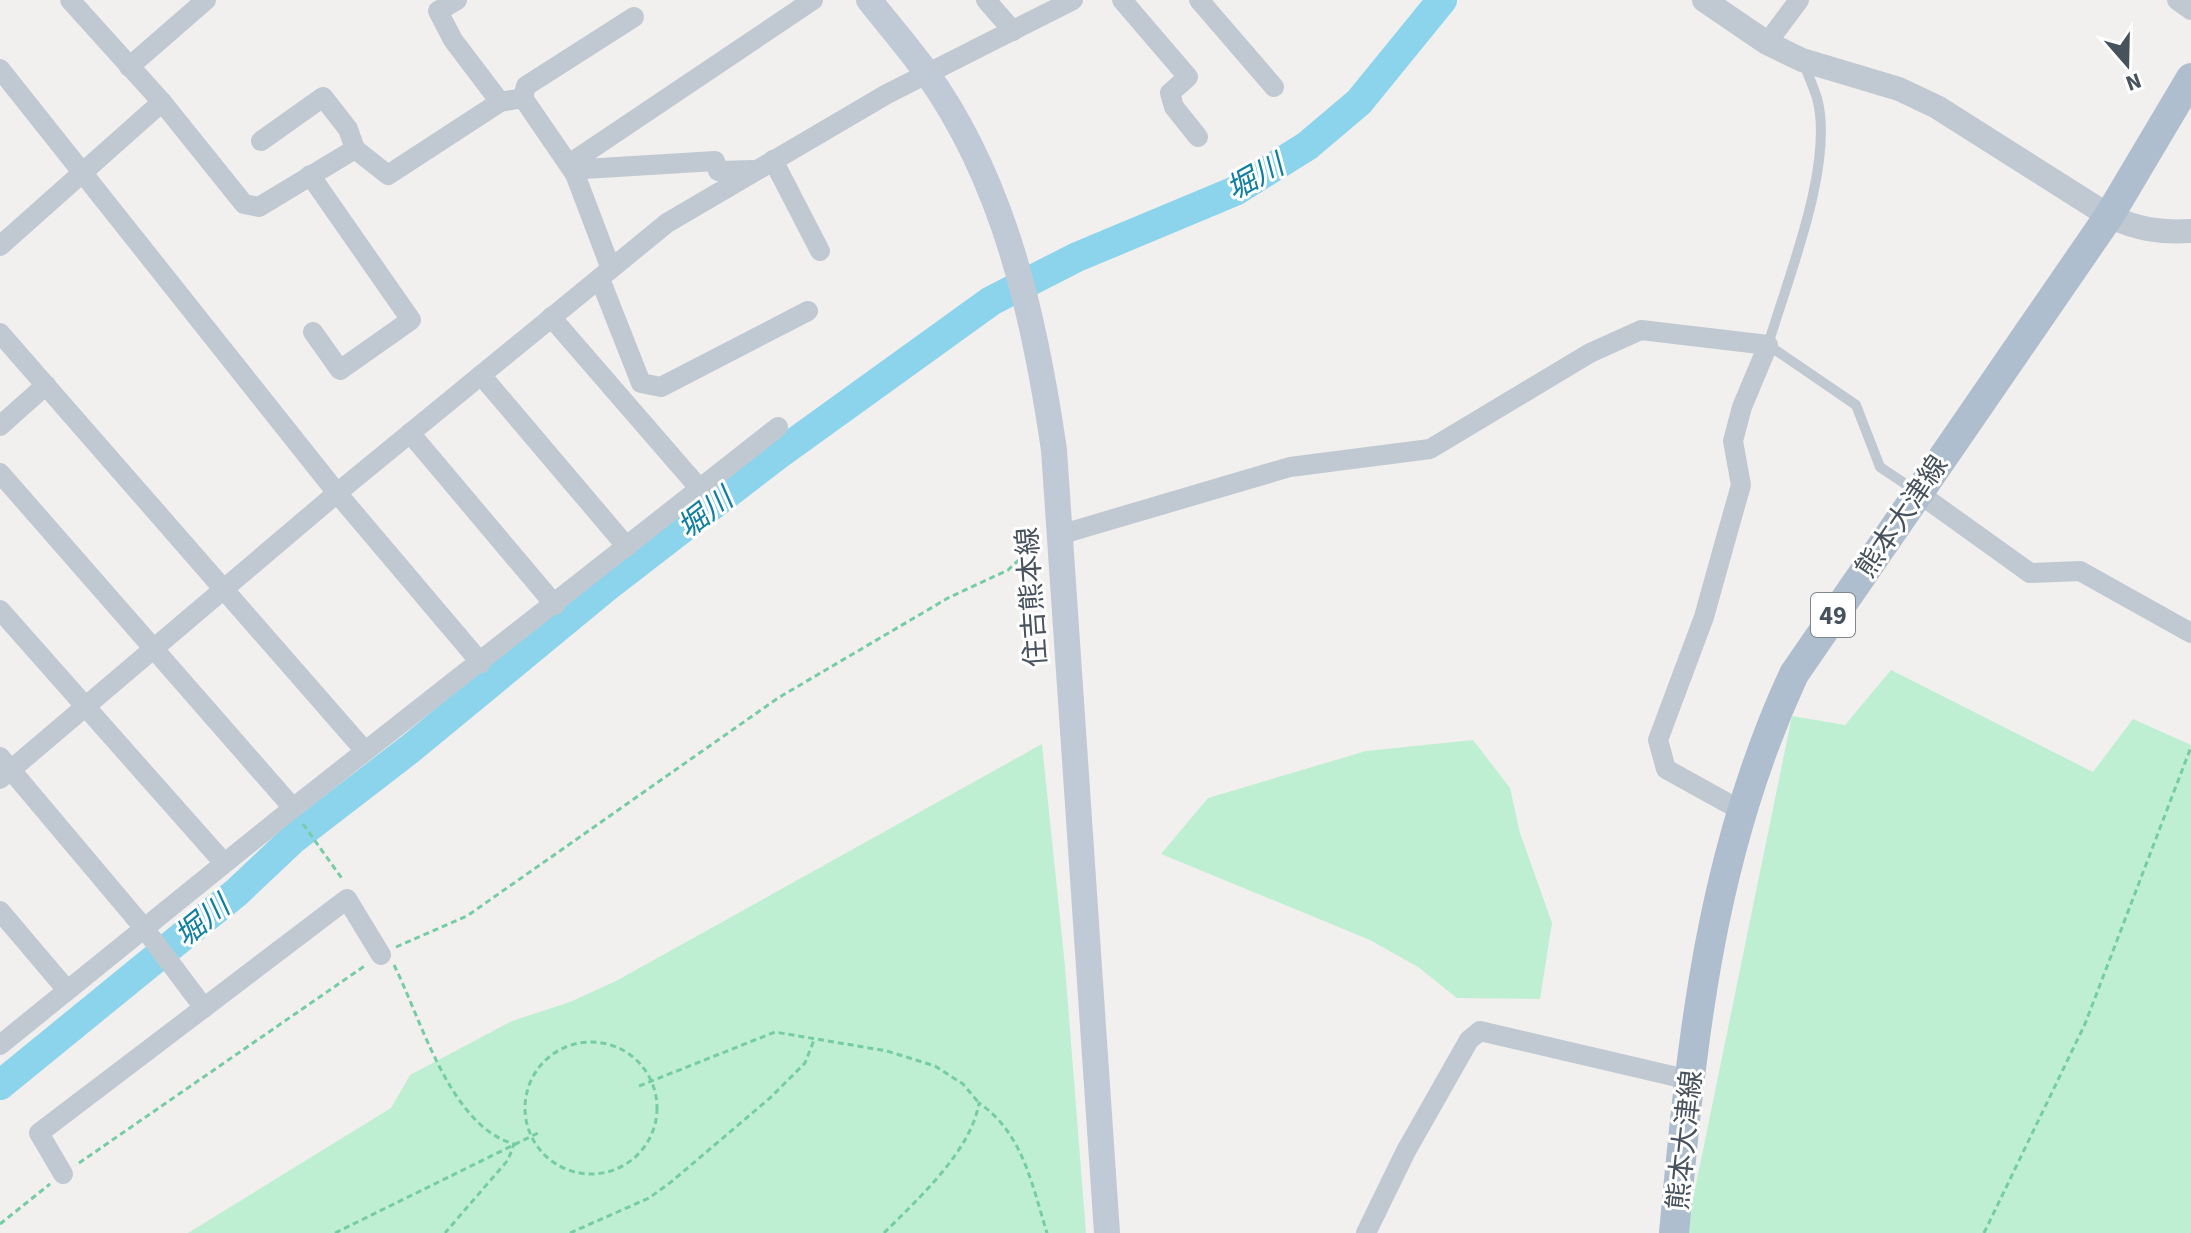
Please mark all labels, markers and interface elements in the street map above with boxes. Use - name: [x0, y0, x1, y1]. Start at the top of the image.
- north arrow: [2087, 24, 2167, 104]
- text: N: [2121, 64, 2146, 99]
- water label: 堀川: [1219, 143, 1295, 211]
- street label: 熊本大津線: [1846, 447, 1958, 586]
- water label: 堀川: [668, 476, 745, 549]
- street label: 住吉熊本線: [1007, 526, 1057, 668]
- road number: 49: [1811, 593, 1855, 637]
- water label: 堀川: [165, 884, 241, 957]
- street label: 熊本大津線: [1658, 1068, 1712, 1212]

